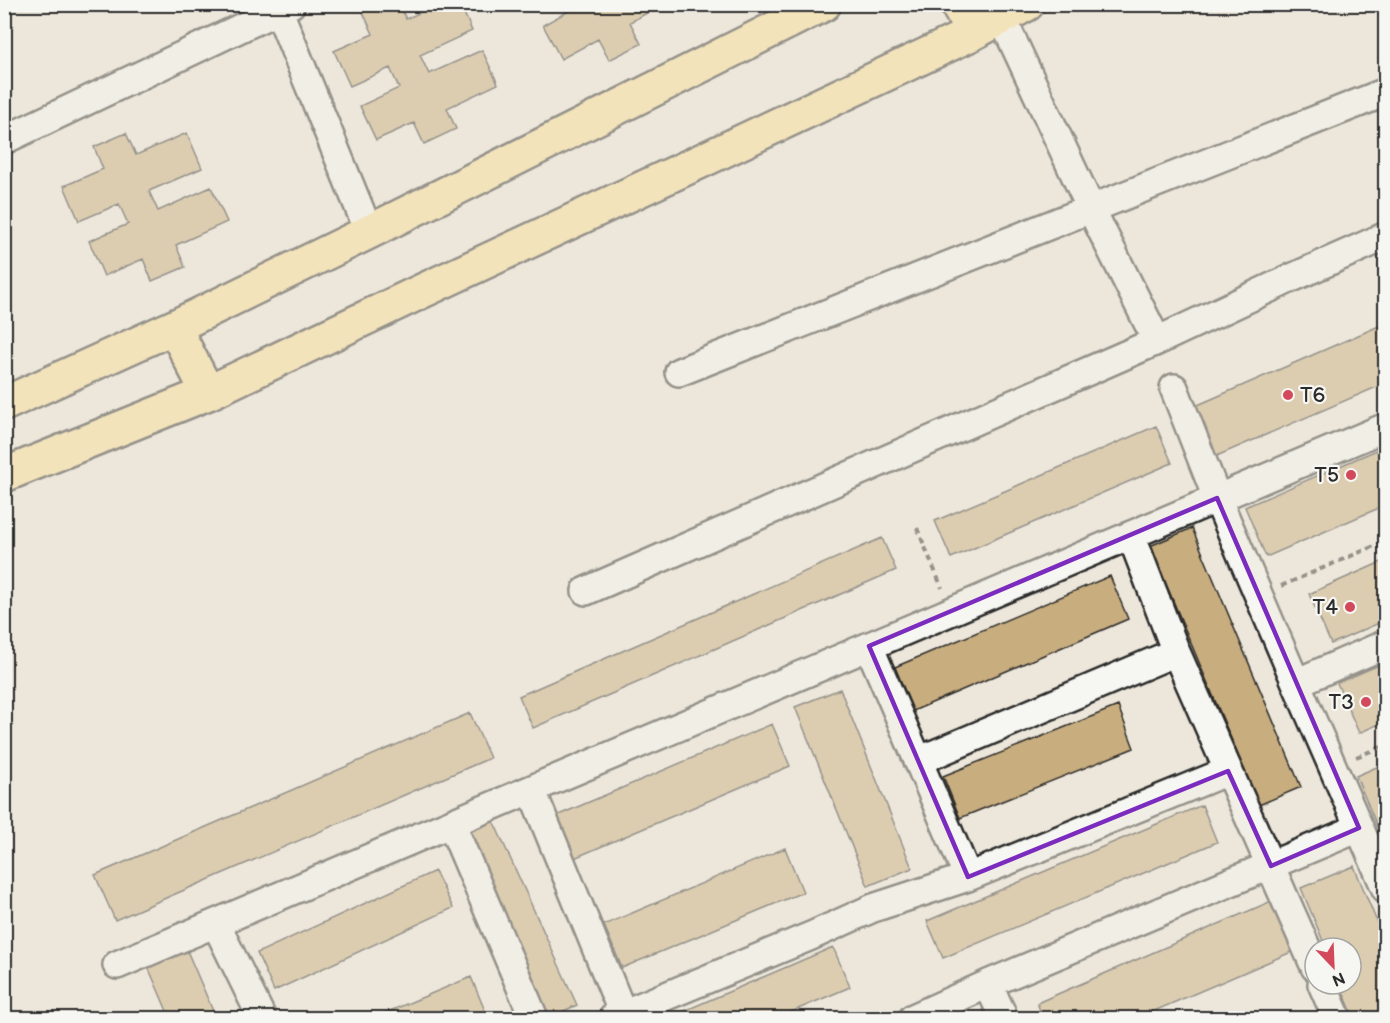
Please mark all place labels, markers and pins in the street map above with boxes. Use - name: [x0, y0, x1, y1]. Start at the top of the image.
- place label: T6: [1300, 383, 1326, 408]
- marker: T6: [1281, 388, 1295, 402]
- place label: T5: [1314, 463, 1339, 488]
- marker: T5: [1344, 468, 1358, 482]
- place label: T4: [1313, 595, 1338, 620]
- marker: T4: [1343, 600, 1357, 614]
- place label: T3: [1328, 690, 1354, 715]
- marker: T3: [1359, 695, 1373, 709]

